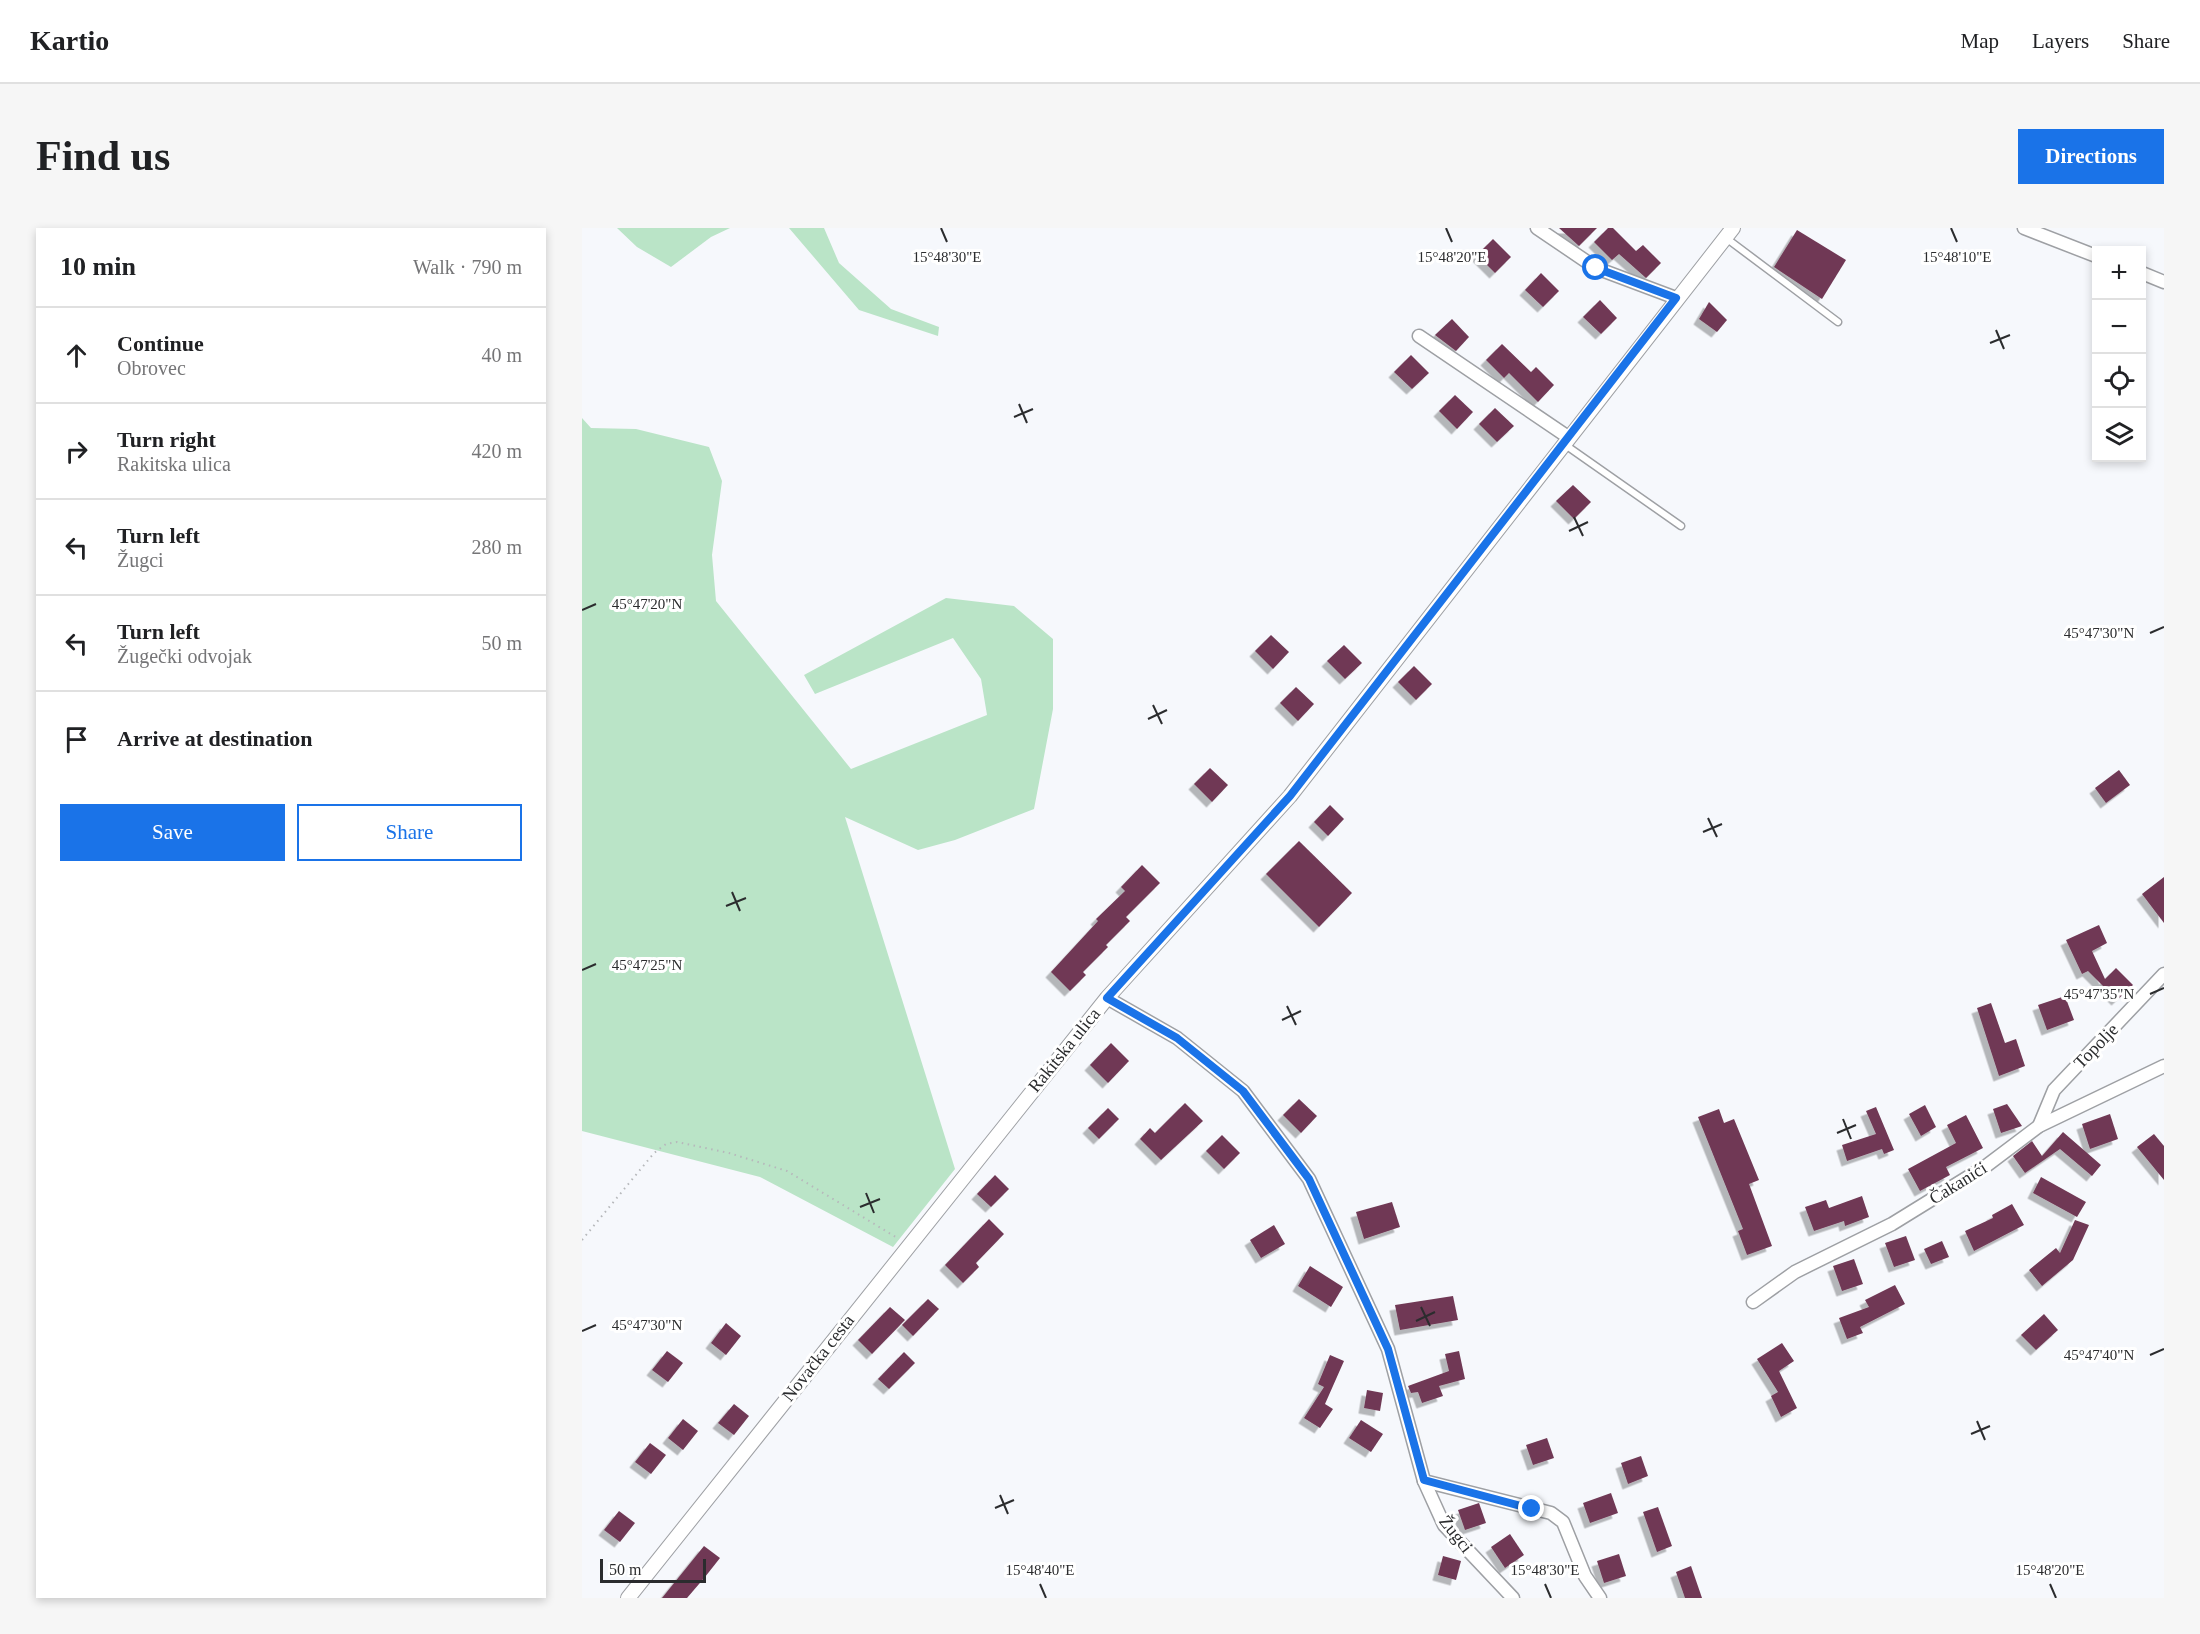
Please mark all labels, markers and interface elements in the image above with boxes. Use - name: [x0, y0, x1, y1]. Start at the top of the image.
- text: Kartio: [30, 25, 109, 56]
- text: Map: [1961, 29, 1999, 53]
- text: Layers: [2032, 29, 2089, 53]
- text: Share: [2122, 29, 2170, 53]
- button: Directions: [2018, 129, 2164, 184]
- text: Find us: [36, 133, 170, 179]
- map controls: [2092, 246, 2146, 462]
- button: +: [2092, 246, 2146, 300]
- text: 15°48'30"E: [913, 249, 982, 265]
- text: 15°48'20"E: [1418, 249, 1487, 265]
- text: 15°48'10"E: [1923, 249, 1992, 265]
- text: 10 min: [60, 252, 136, 281]
- route start: [1582, 254, 1608, 280]
- text: Walk · 790 m: [413, 256, 522, 278]
- button: −: [2092, 300, 2146, 354]
- text: Continue: [117, 331, 204, 356]
- icon: ahead: [60, 339, 93, 372]
- text: 40 m: [481, 344, 522, 366]
- button: locate: [2092, 354, 2146, 408]
- text: Obrovec: [117, 357, 186, 379]
- button: layers: [2092, 408, 2146, 462]
- text: Turn right: [117, 427, 216, 452]
- icon: right: [60, 435, 93, 468]
- text: 420 m: [471, 440, 522, 462]
- text: Rakitska ulica: [117, 453, 231, 475]
- text: Turn left: [117, 523, 200, 548]
- icon: left: [60, 531, 93, 564]
- text: 280 m: [471, 536, 522, 558]
- text: Žugci: [117, 549, 164, 571]
- text: 45°47'20"N: [612, 596, 682, 612]
- text: Turn left: [117, 619, 200, 644]
- text: 45°47'30"N: [2064, 625, 2134, 641]
- icon: left: [60, 627, 93, 660]
- text: 50 m: [481, 632, 522, 654]
- text: Žugečki odvojak: [117, 645, 252, 667]
- icon: arrive: [60, 723, 93, 756]
- text: Arrive at destination: [117, 726, 313, 751]
- button: Save: [60, 804, 285, 861]
- button: Share: [297, 804, 522, 861]
- text: 45°47'25"N: [612, 957, 682, 973]
- text: 45°47'35"N: [2064, 986, 2134, 1002]
- street label: Rakitska ulica: [1024, 1004, 1104, 1096]
- street label: Topolje: [2070, 1019, 2122, 1073]
- street label: Čakanići: [1925, 1157, 1990, 1208]
- street label: Novačka cesta: [778, 1311, 858, 1405]
- text: 45°47'30"N: [612, 1317, 682, 1333]
- text: 45°47'40"N: [2064, 1347, 2134, 1363]
- route end: [1518, 1495, 1544, 1521]
- street label: Žugci: [1435, 1511, 1478, 1557]
- scale bar: [600, 1556, 706, 1584]
- text: 50 m: [609, 1561, 641, 1578]
- text: 15°48'40"E: [1006, 1562, 1075, 1578]
- text: 15°48'30"E: [1511, 1562, 1580, 1578]
- text: 15°48'20"E: [2016, 1562, 2085, 1578]

